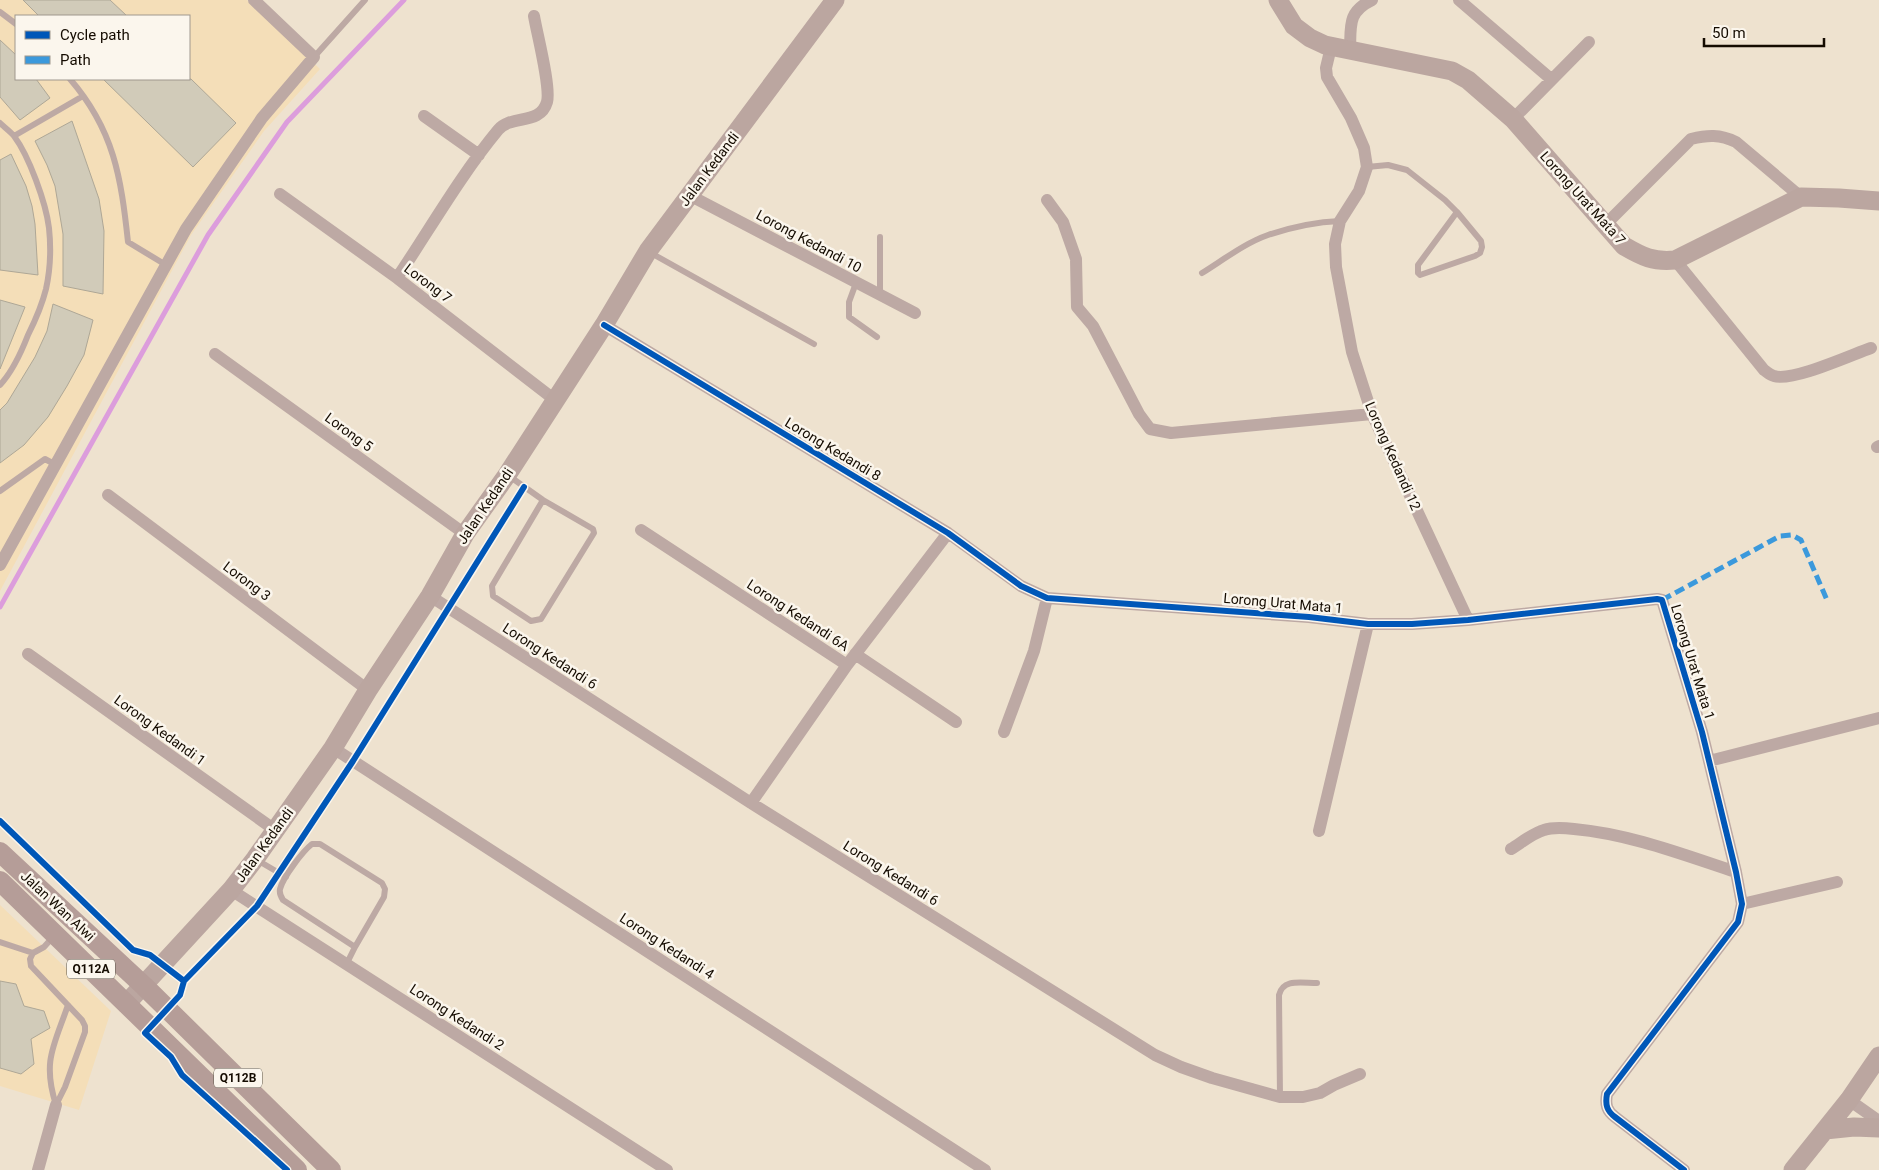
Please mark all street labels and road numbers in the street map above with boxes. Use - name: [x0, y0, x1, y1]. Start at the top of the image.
- street label: Jalan Kedandi: [676, 129, 742, 209]
- street label: Lorong Urat Mata 7: [1537, 148, 1629, 248]
- street label: Lorong Kedandi 10: [754, 206, 865, 276]
- street label: Lorong 7: [401, 260, 455, 306]
- street label: Lorong Kedandi 12: [1362, 399, 1424, 513]
- street label: Lorong 5: [322, 409, 376, 455]
- street label: Lorong Kedandi 8: [782, 414, 884, 484]
- street label: Jalan Kedandi: [454, 465, 516, 547]
- street label: Lorong 3: [220, 558, 274, 604]
- street label: Lorong Kedandi 6A: [744, 576, 852, 654]
- street label: Lorong Urat Mata 1: [1223, 590, 1343, 616]
- street label: Lorong Urat Mata 1: [1668, 602, 1718, 722]
- street label: Lorong Kedandi 6: [500, 620, 600, 692]
- street label: Lorong Kedandi 1: [111, 691, 209, 769]
- street label: Jalan Kedandi: [232, 805, 296, 885]
- street label: Lorong Kedandi 6: [840, 837, 942, 909]
- street label: Jalan Wan Alwi: [18, 868, 98, 944]
- street label: Lorong Kedandi 4: [617, 910, 717, 982]
- road number: Q112A: [67, 960, 115, 979]
- street label: Lorong Kedandi 2: [407, 981, 507, 1053]
- road number: Q112B: [214, 1068, 262, 1088]

